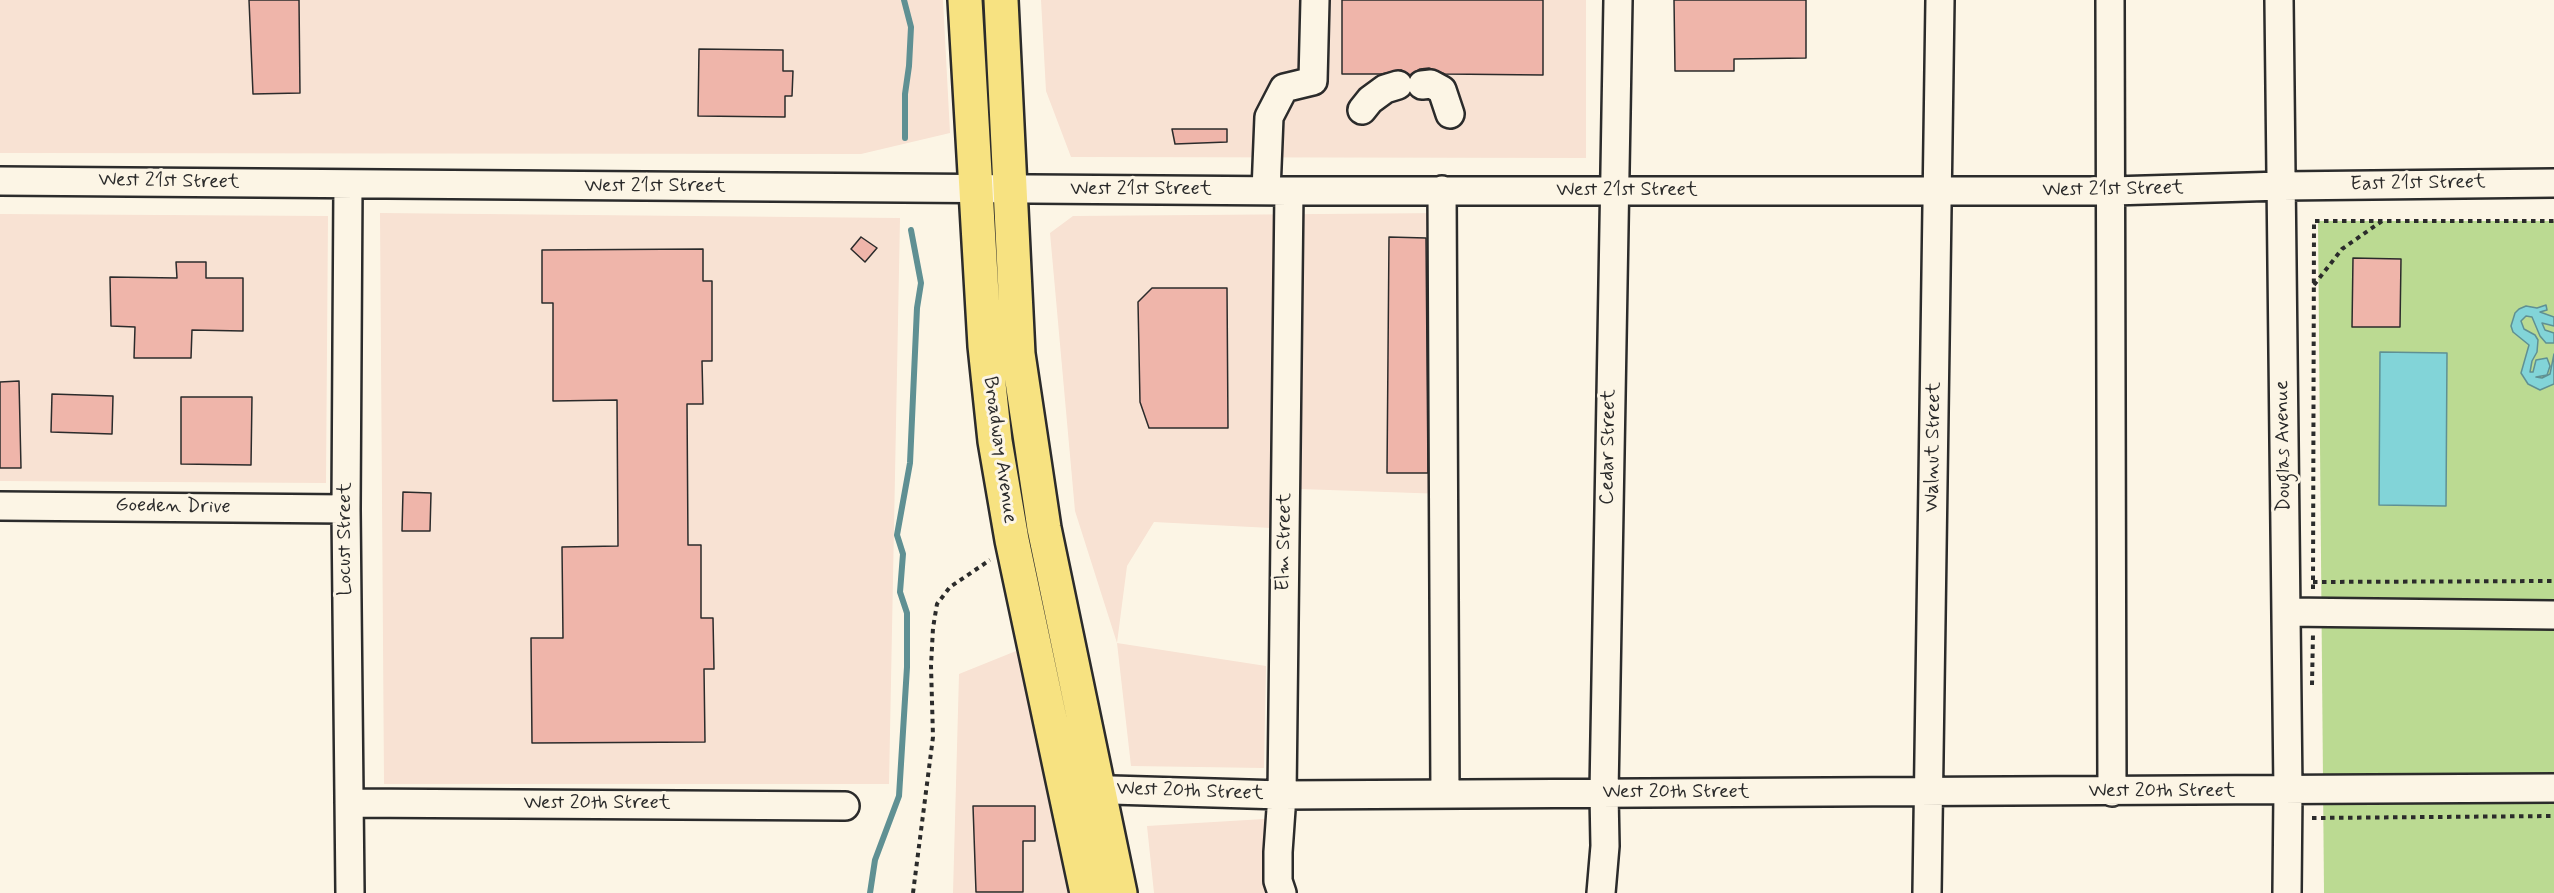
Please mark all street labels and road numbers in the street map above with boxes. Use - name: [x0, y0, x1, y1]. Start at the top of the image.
- street label: West 21st Street: [98, 169, 240, 195]
- street label: East 21st Street: [2350, 171, 2486, 197]
- street label: West 21st Street: [584, 175, 726, 199]
- street label: West 21st Street: [2042, 177, 2184, 203]
- street label: West 21st Street: [1070, 178, 1212, 202]
- street label: West 21st Street: [1556, 179, 1698, 203]
- street label: Broadway Avenue: [977, 375, 1021, 525]
- street label: Douglas Avenue: [2271, 380, 2297, 512]
- street label: Walnut Street: [1921, 382, 1947, 512]
- street label: Cedar Street: [1596, 389, 1622, 505]
- street label: Locust Street: [334, 482, 358, 596]
- street label: Elm Street: [1272, 493, 1298, 591]
- street label: Goeden Drive: [115, 494, 231, 520]
- street label: West 20th Street: [1116, 777, 1264, 807]
- street label: West 20th Street: [2088, 780, 2236, 804]
- street label: West 20th Street: [1602, 781, 1750, 805]
- street label: West 20th Street: [523, 792, 671, 816]

